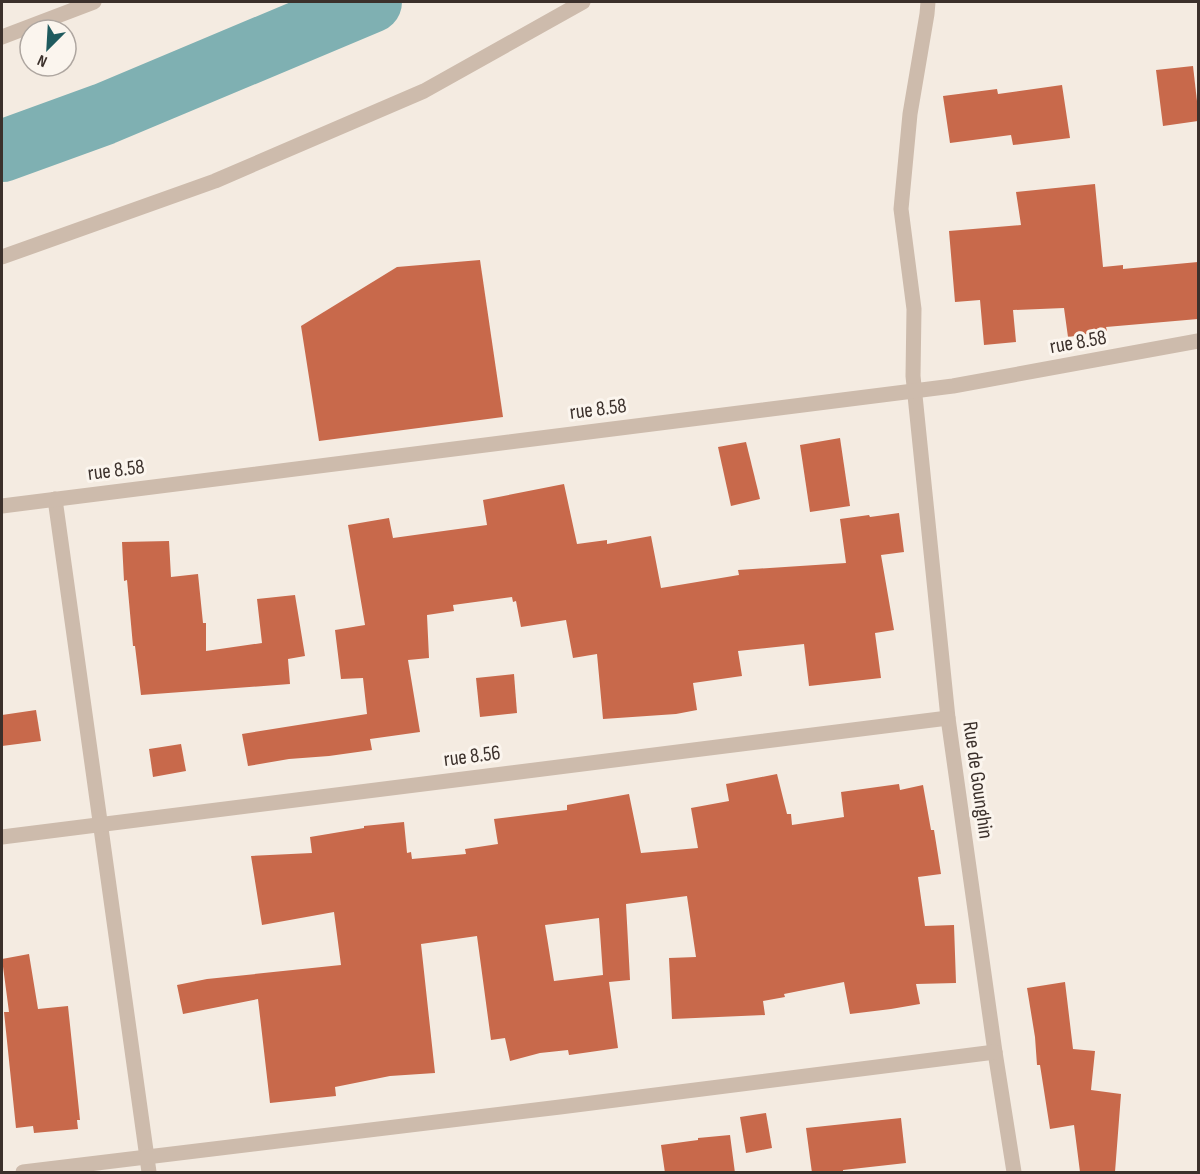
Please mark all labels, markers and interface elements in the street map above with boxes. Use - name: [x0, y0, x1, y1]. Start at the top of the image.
- north arrow: [18, 18, 78, 78]
- text: N: [35, 50, 50, 71]
- street label: rue 8.58: [1048, 325, 1108, 359]
- street label: rue 8.58: [568, 393, 628, 425]
- street label: rue 8.58: [86, 454, 146, 486]
- street label: Rue de Gounghin: [957, 720, 999, 840]
- street label: rue 8.56: [442, 740, 502, 772]

